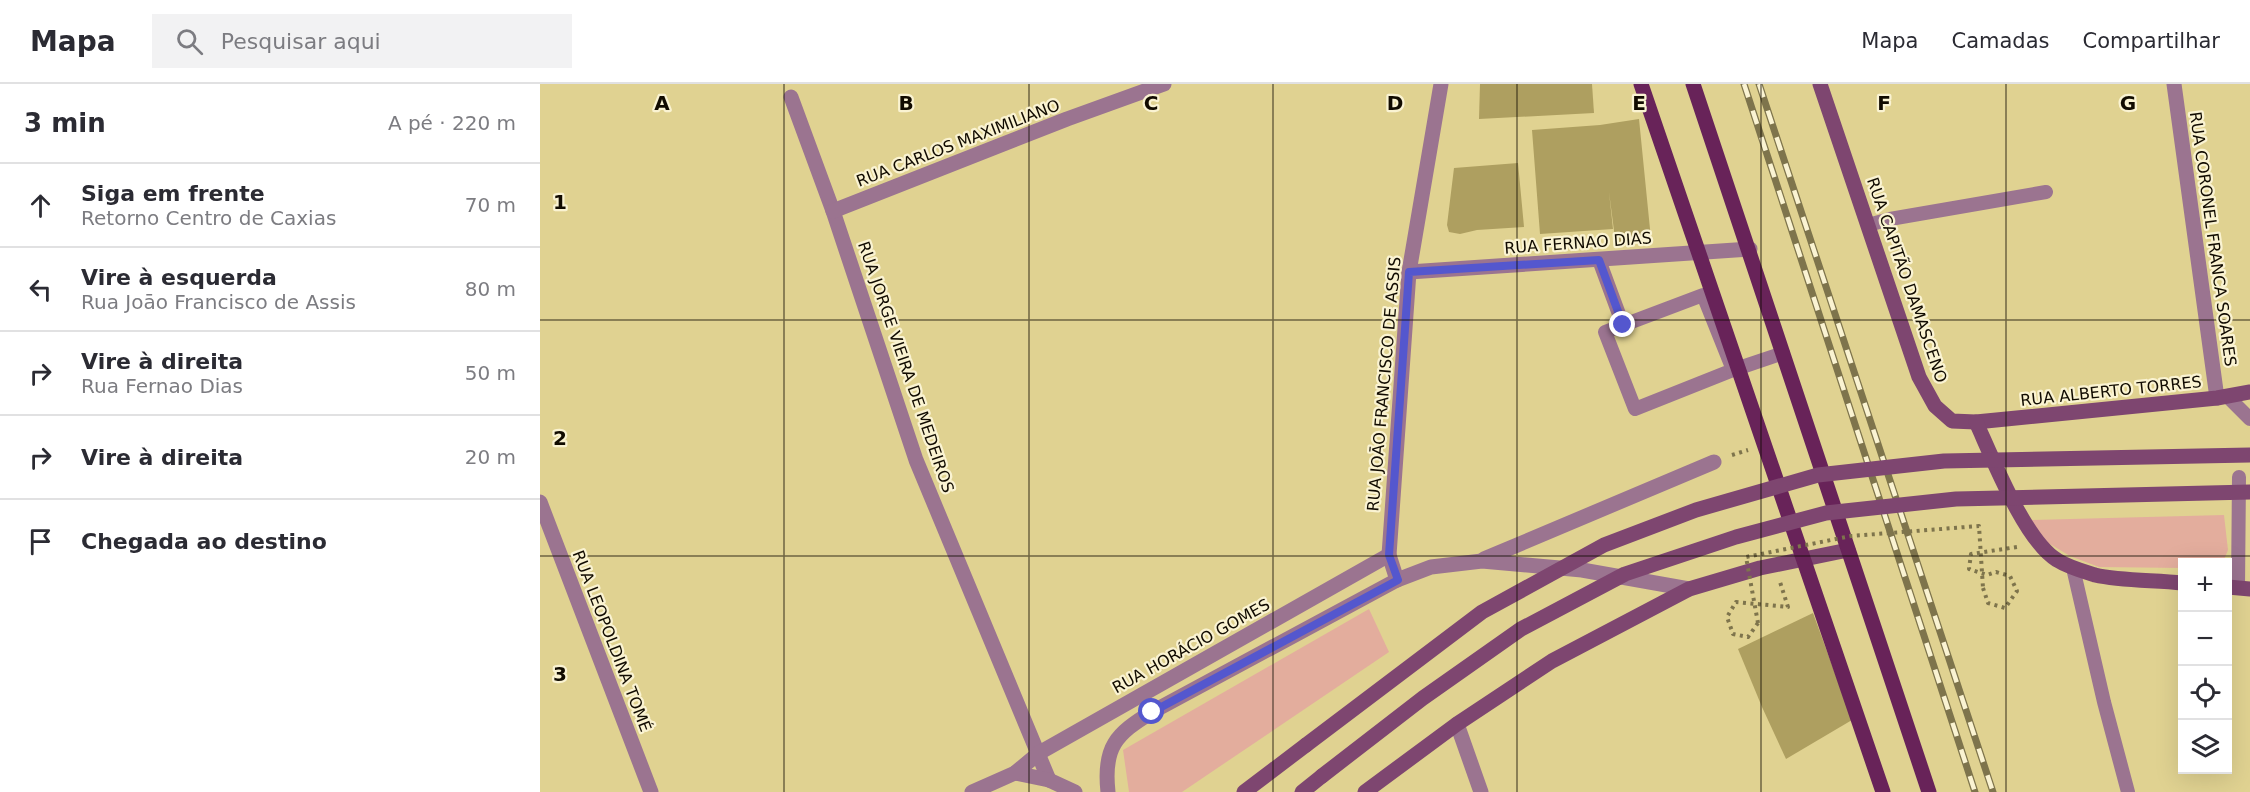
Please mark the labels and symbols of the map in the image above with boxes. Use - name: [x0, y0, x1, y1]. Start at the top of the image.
- text: A: [654, 91, 670, 115]
- text: B: [898, 91, 914, 115]
- text: C: [1144, 91, 1158, 115]
- text: D: [1387, 91, 1403, 115]
- text: E: [1632, 91, 1646, 115]
- text: F: [1877, 91, 1891, 115]
- text: G: [2120, 91, 2136, 115]
- street label: RUA CARLOS MAXIMILIANO: [854, 95, 1062, 191]
- street label: RUA CORONEL FRANCA SOARES: [2186, 110, 2240, 368]
- street label: RUA CAPITÃO DAMASCENO: [1863, 175, 1951, 385]
- text: 1: [553, 190, 567, 214]
- street label: RUA FERNAO DIAS: [1504, 228, 1652, 258]
- street label: RUA JORGE VIEIRA DE MEDEIROS: [854, 239, 958, 495]
- street label: RUA JOĀO FRANCISCO DE ASSIS: [1363, 256, 1405, 512]
- route end: [1609, 311, 1635, 337]
- street label: RUA ALBERTO TORRES: [2019, 372, 2203, 410]
- text: 2: [553, 426, 567, 450]
- street label: RUA LEOPOLDINA TOMÉ: [569, 548, 655, 734]
- street label: RUA HORÁCIO GOMES: [1109, 595, 1273, 697]
- text: 3: [553, 662, 567, 686]
- route start: [1138, 698, 1164, 724]

